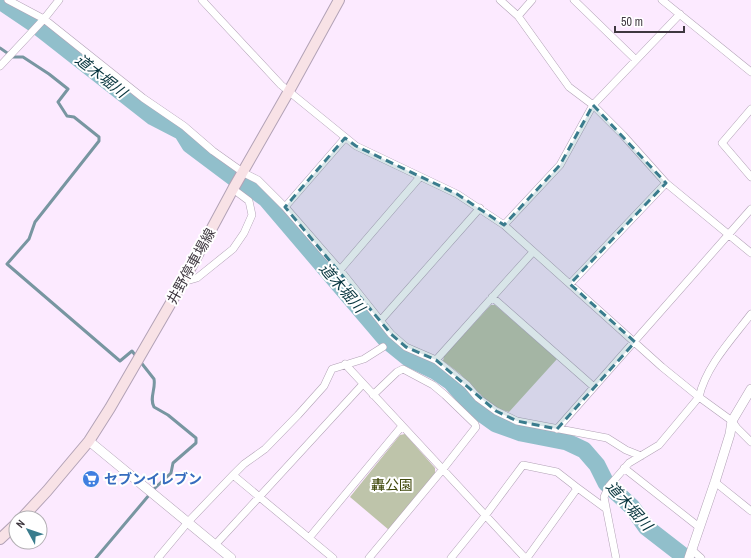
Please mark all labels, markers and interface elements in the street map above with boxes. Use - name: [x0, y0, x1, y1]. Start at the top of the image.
- scale bar: [615, 8, 684, 34]
- text: 50 m: [621, 14, 643, 30]
- water label: 道木堀川: [71, 49, 133, 104]
- street label: 井野停車場線: [163, 225, 219, 307]
- water label: 道木堀川: [315, 258, 371, 319]
- supermarket icon: セブンイレブン: [81, 469, 101, 489]
- place label: セブンイレブン: [104, 470, 202, 488]
- park label: 轟公園: [371, 476, 413, 494]
- water label: 道木堀川: [601, 476, 659, 536]
- north arrow: [8, 510, 48, 550]
- text: N: [13, 517, 28, 531]

